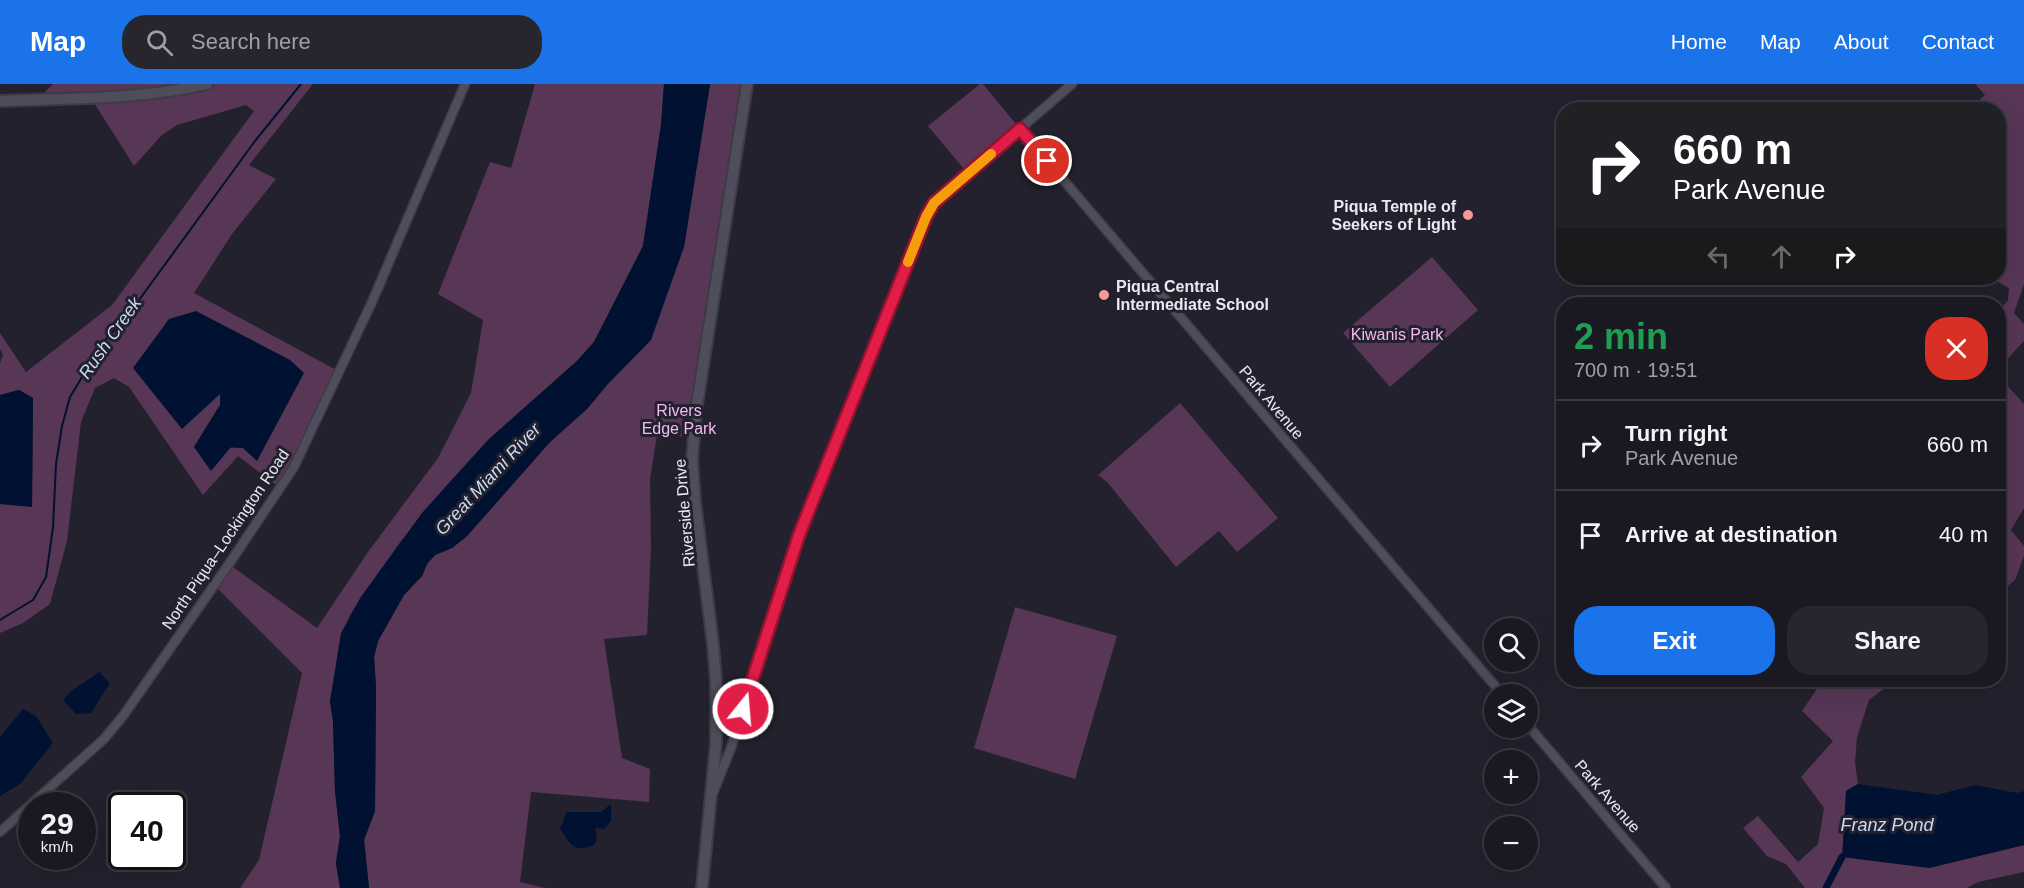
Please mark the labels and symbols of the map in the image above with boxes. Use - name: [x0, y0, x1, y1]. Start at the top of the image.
- pin: [1021, 135, 1072, 186]
- place label: Piqua Temple of Seekers of Light: [1332, 198, 1457, 233]
- marker: Piqua Temple of Seekers of Light: [1461, 208, 1475, 222]
- place label: Piqua Central Intermediate School: [1116, 278, 1269, 313]
- marker: Piqua Central Intermediate School: [1097, 288, 1111, 302]
- water label: Rush Creek: [75, 293, 146, 383]
- park label: Kiwanis Park: [1351, 326, 1444, 343]
- street label: Park Avenue: [1236, 362, 1307, 443]
- park label: Rivers Edge Park: [642, 402, 717, 437]
- water label: Great Miami River: [431, 418, 545, 539]
- street label: North Piqua–Lockington Road: [159, 446, 292, 633]
- street label: Riverside Drive: [671, 458, 698, 568]
- position arrow: [711, 677, 775, 741]
- street label: Park Avenue: [1572, 757, 1644, 836]
- speed limit sign: 40: [108, 792, 186, 870]
- water label: Franz Pond: [1840, 815, 1935, 835]

